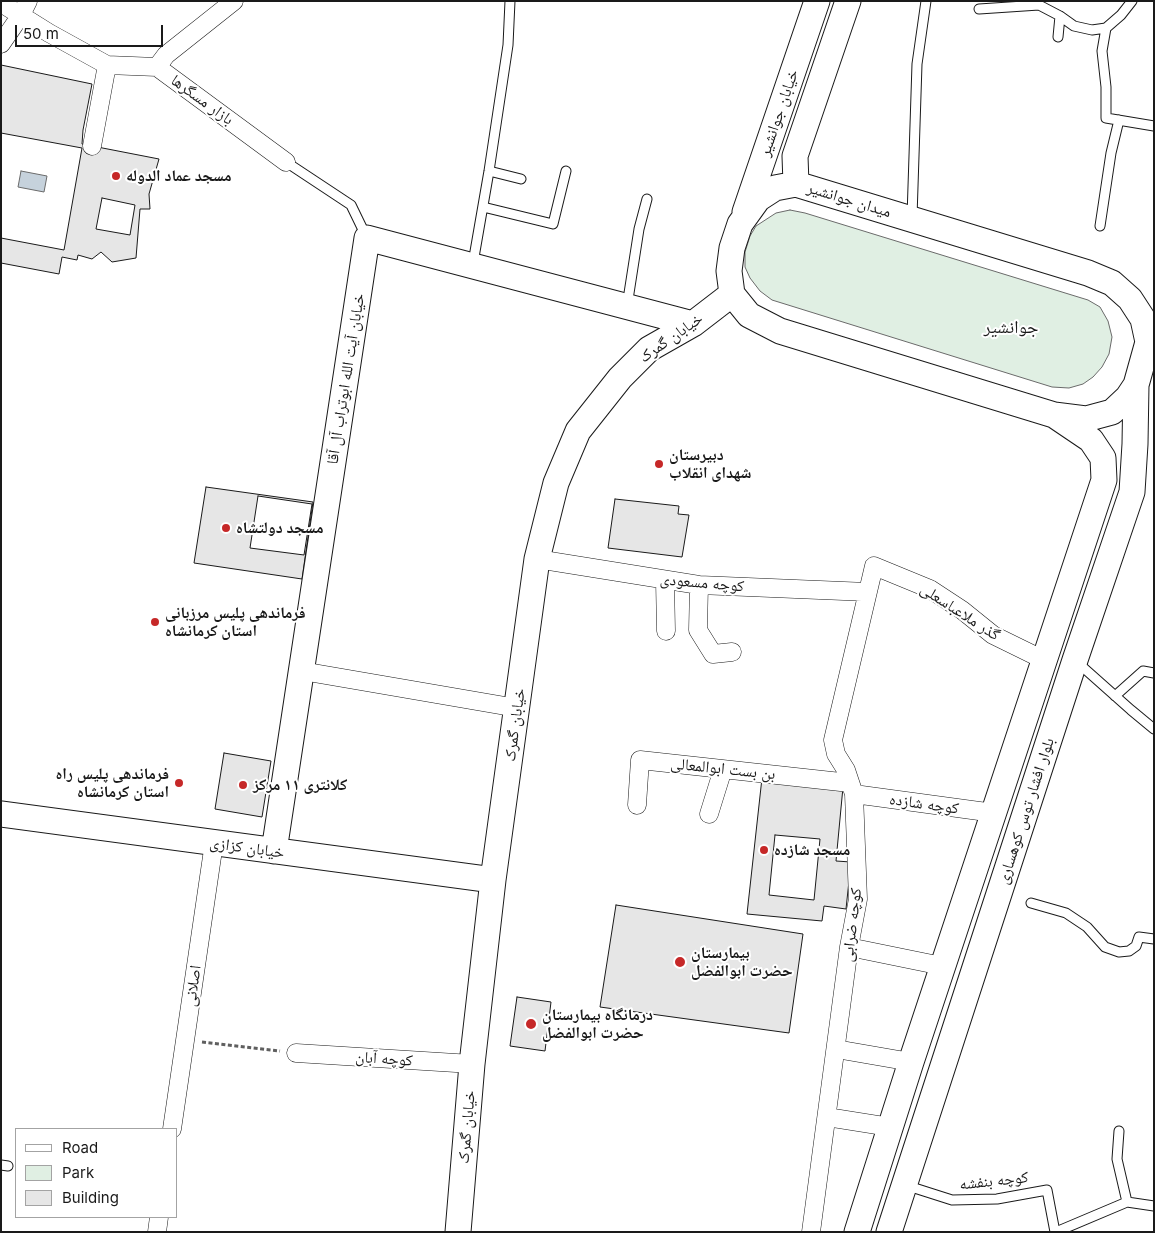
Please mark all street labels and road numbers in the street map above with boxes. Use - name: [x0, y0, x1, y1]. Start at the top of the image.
- street label: خیابان جوانشیر: [755, 67, 803, 159]
- street label: بازار مسگرها: [167, 71, 237, 129]
- street label: میدان جوانشیر: [805, 178, 893, 222]
- street label: خیابان آیت الله ابوتراب آل آقا: [323, 292, 369, 466]
- street label: خیابان گمرک: [635, 309, 707, 367]
- street label: کوچه مسعودی: [659, 570, 745, 596]
- street label: گذر ملاعباسعلی: [917, 579, 1003, 645]
- street label: خیابان گمرک: [500, 687, 530, 763]
- street label: بلوار افشار توس کوهساری: [993, 735, 1059, 887]
- street label: بن بست ابوالمعالی: [670, 754, 776, 784]
- street label: کوچه شازده: [888, 790, 960, 818]
- street label: خیابان کزازی: [208, 833, 286, 863]
- street label: کوچه ضرابی: [838, 887, 866, 963]
- street label: اصلانی: [181, 964, 205, 1008]
- street label: کوچه آبان: [355, 1047, 413, 1071]
- street label: خیابان گمرک: [454, 1090, 480, 1164]
- street label: کوچه بنفشه: [959, 1168, 1029, 1194]

